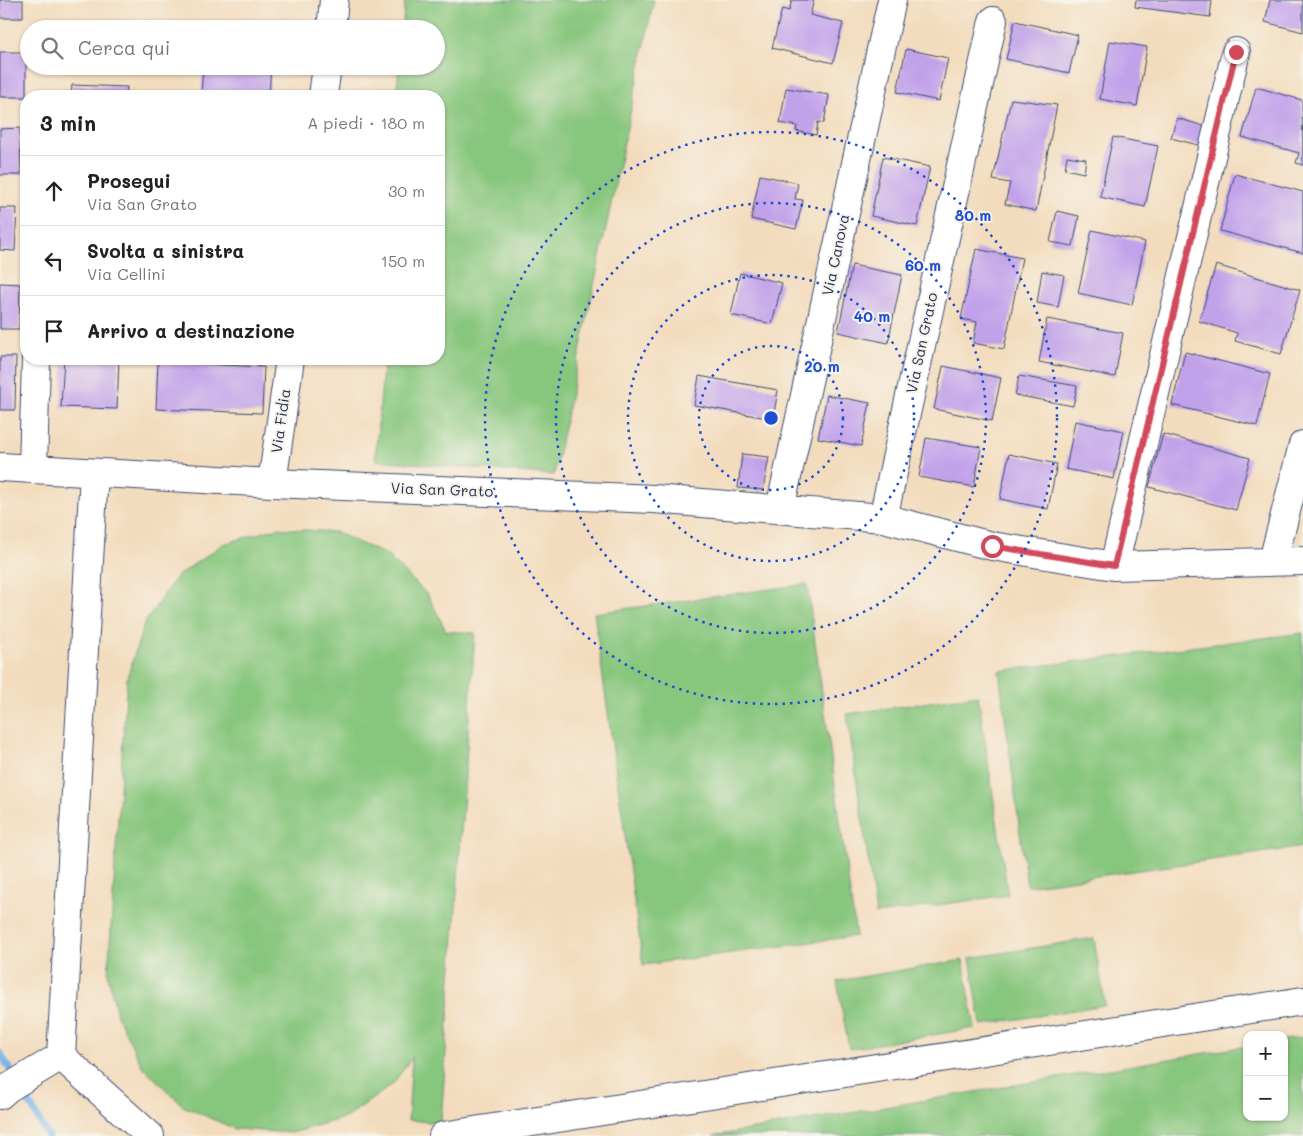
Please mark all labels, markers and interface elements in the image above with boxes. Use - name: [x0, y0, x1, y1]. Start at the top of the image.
- search box: [20, 20, 445, 75]
- icon: search: [38, 34, 66, 62]
- text: Cerca qui: [78, 35, 170, 60]
- route end: [1225, 41, 1248, 64]
- text: 3 min: [40, 109, 96, 136]
- text: A piedi · 180 m: [307, 112, 425, 133]
- text: Prosegui: [87, 168, 171, 193]
- icon: ahead: [40, 177, 68, 205]
- text: 30 m: [388, 180, 425, 201]
- text: Via San Grato: [87, 193, 197, 214]
- text: 80 m: [955, 205, 991, 225]
- street label: Via Canova: [817, 212, 853, 297]
- text: Svolta a sinistra: [87, 238, 244, 263]
- icon: left: [40, 247, 68, 275]
- text: 150 m: [381, 250, 425, 271]
- text: 60 m: [905, 255, 941, 275]
- text: Via Cellini: [87, 263, 165, 284]
- street label: Via San Grato: [901, 290, 942, 395]
- text: 40 m: [854, 306, 890, 326]
- icon: arrive: [40, 317, 68, 345]
- text: Arrivo a destinazione: [87, 318, 295, 343]
- text: 20 m: [804, 356, 840, 376]
- street label: Via Fidia: [266, 387, 294, 454]
- centre of rings: [762, 409, 780, 427]
- street label: Via San Grato: [390, 477, 494, 501]
- route start: [981, 535, 1004, 558]
- map controls: [1243, 1031, 1288, 1121]
- button: +: [1243, 1031, 1288, 1076]
- button: −: [1243, 1076, 1288, 1121]

